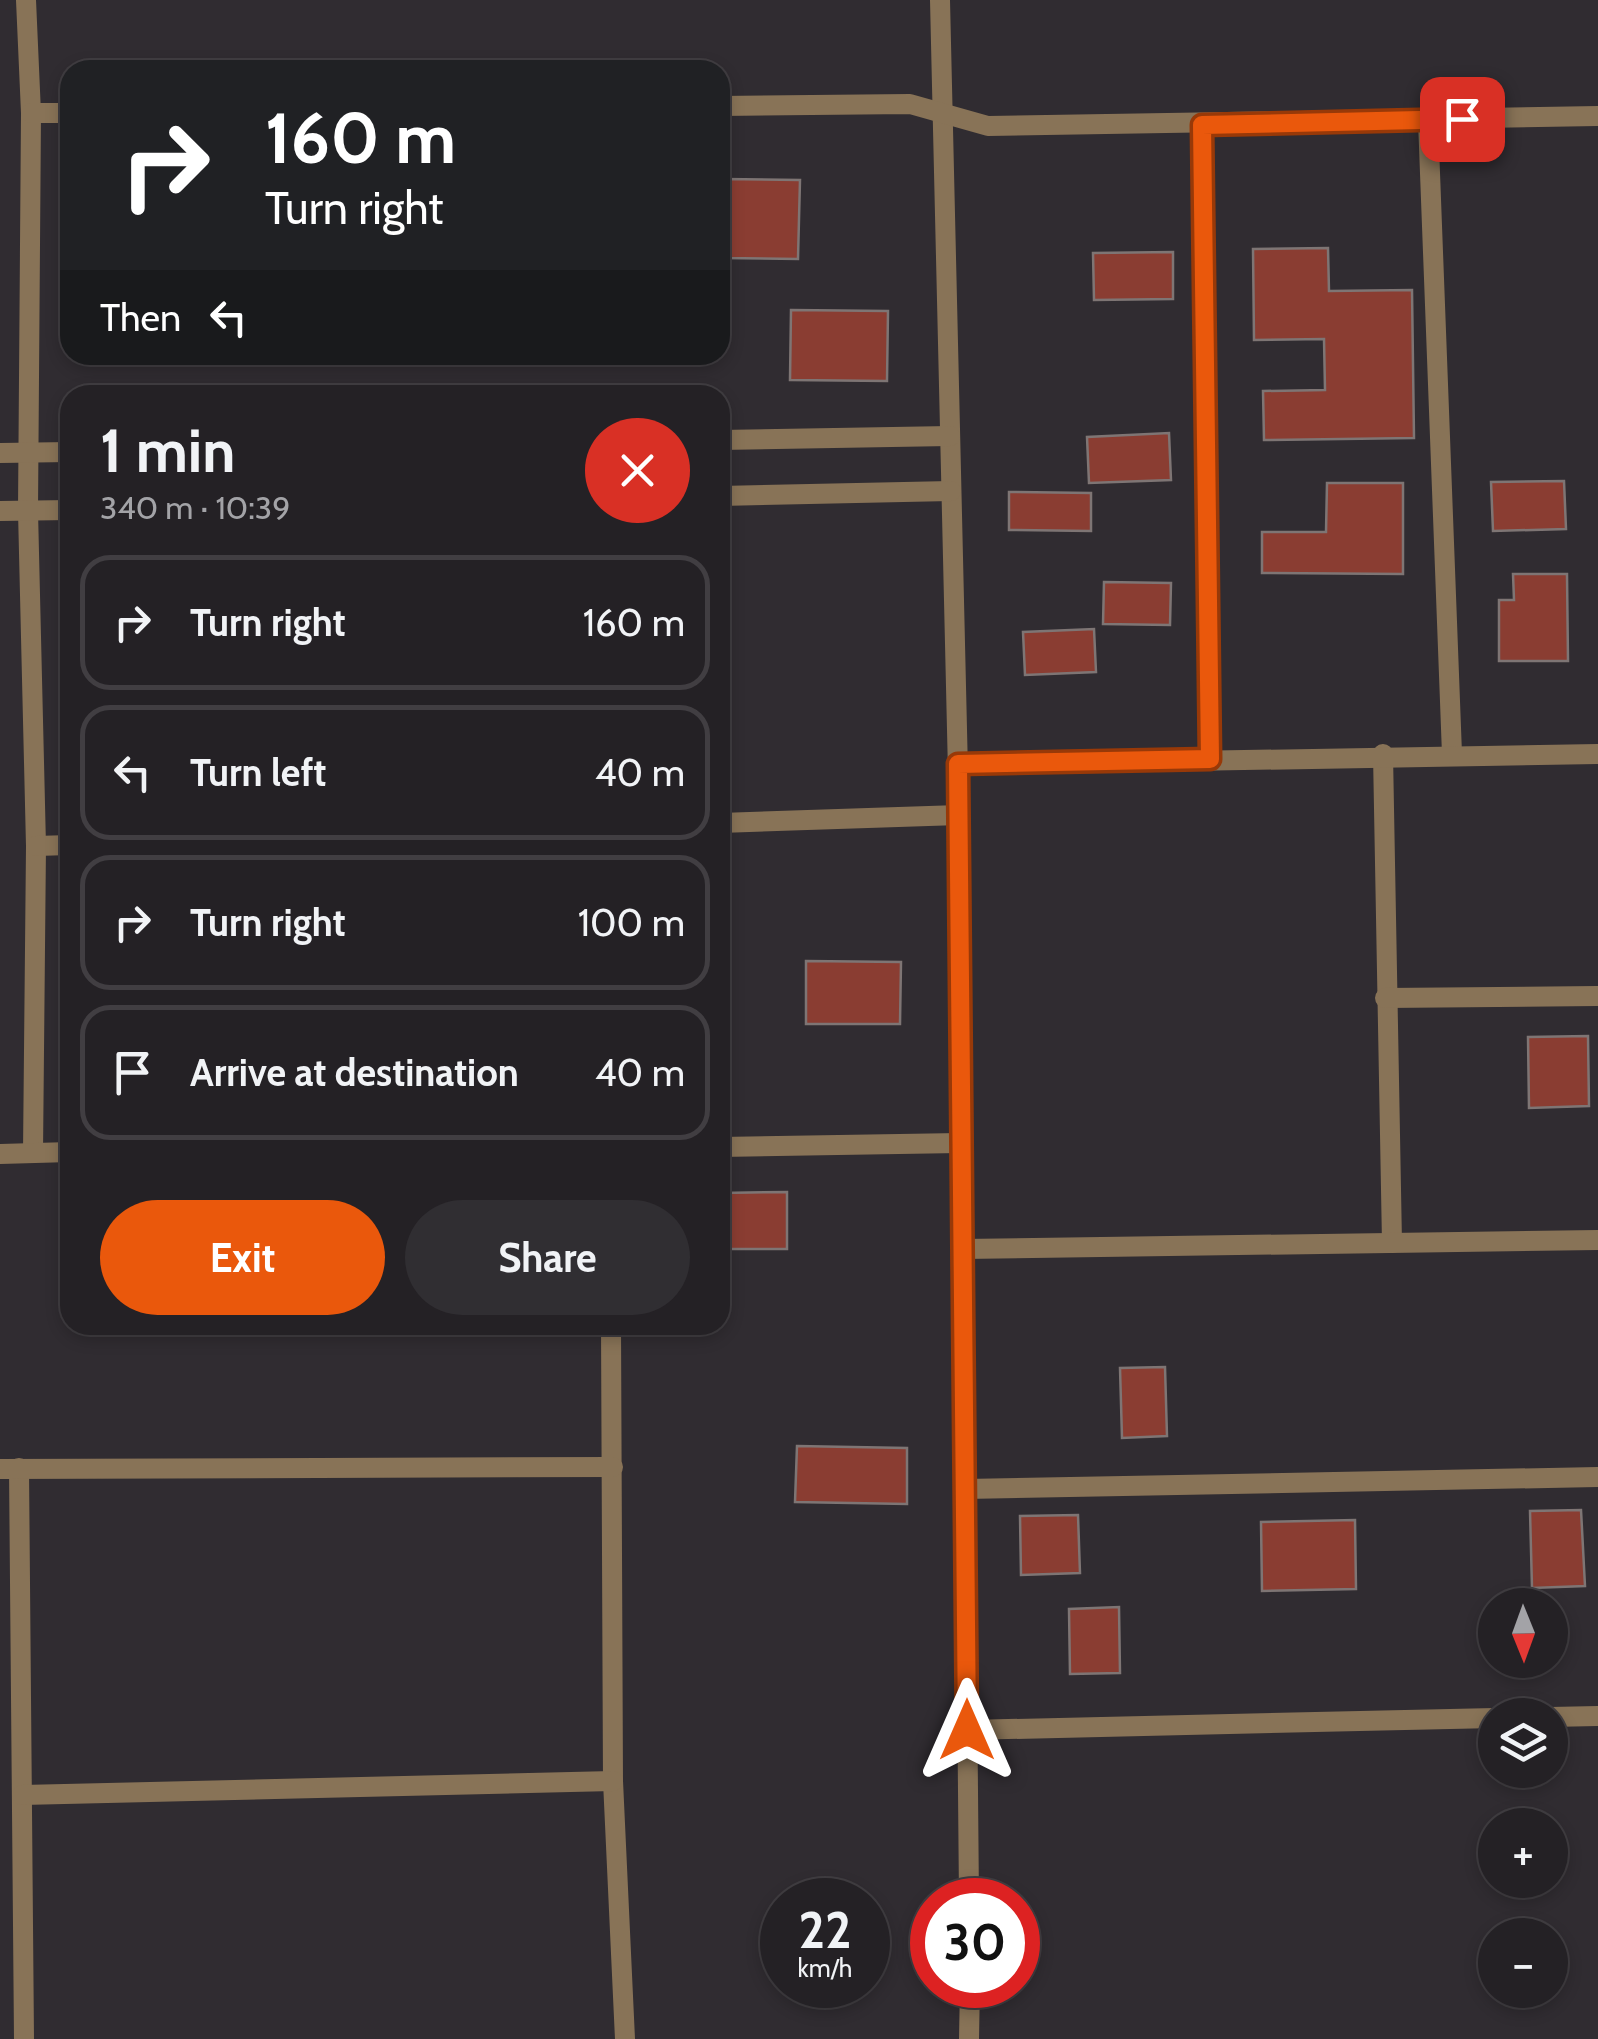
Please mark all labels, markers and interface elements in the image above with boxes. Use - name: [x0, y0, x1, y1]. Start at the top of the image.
- pin: [1420, 77, 1505, 162]
- icon: arrive: [1435, 92, 1490, 147]
- text: 160 m: [265, 95, 456, 181]
- icon: right: [100, 100, 230, 230]
- text: Turn right: [265, 181, 444, 235]
- icon: left: [201, 290, 256, 345]
- text: Then: [100, 294, 181, 341]
- text: 1 min: [100, 414, 235, 487]
- button: close: [585, 418, 690, 523]
- text: 340 m · 10:39: [100, 488, 290, 527]
- icon: right: [105, 595, 160, 650]
- text: Turn right: [190, 599, 346, 646]
- text: 160 m: [583, 599, 685, 646]
- icon: left: [105, 745, 160, 800]
- text: Turn left: [190, 749, 326, 796]
- text: 40 m: [595, 749, 685, 796]
- icon: right: [105, 895, 160, 950]
- text: Turn right: [190, 899, 346, 946]
- text: 100 m: [578, 899, 685, 946]
- icon: arrive: [105, 1045, 160, 1100]
- text: Arrive at destination: [190, 1049, 519, 1096]
- text: 40 m: [595, 1049, 685, 1096]
- button: Exit: [100, 1200, 385, 1315]
- button: Share: [405, 1200, 690, 1315]
- north arrow: [1478, 1588, 1568, 1678]
- map controls: [1478, 1588, 1568, 2008]
- position arrow: [915, 1678, 1019, 1782]
- button: layers: [1478, 1698, 1568, 1788]
- button: +: [1478, 1808, 1568, 1898]
- speed limit sign: 30: [910, 1878, 1040, 2008]
- text: 22: [799, 1900, 851, 1961]
- button: −: [1478, 1918, 1568, 2008]
- text: km/h: [798, 1953, 852, 1983]

